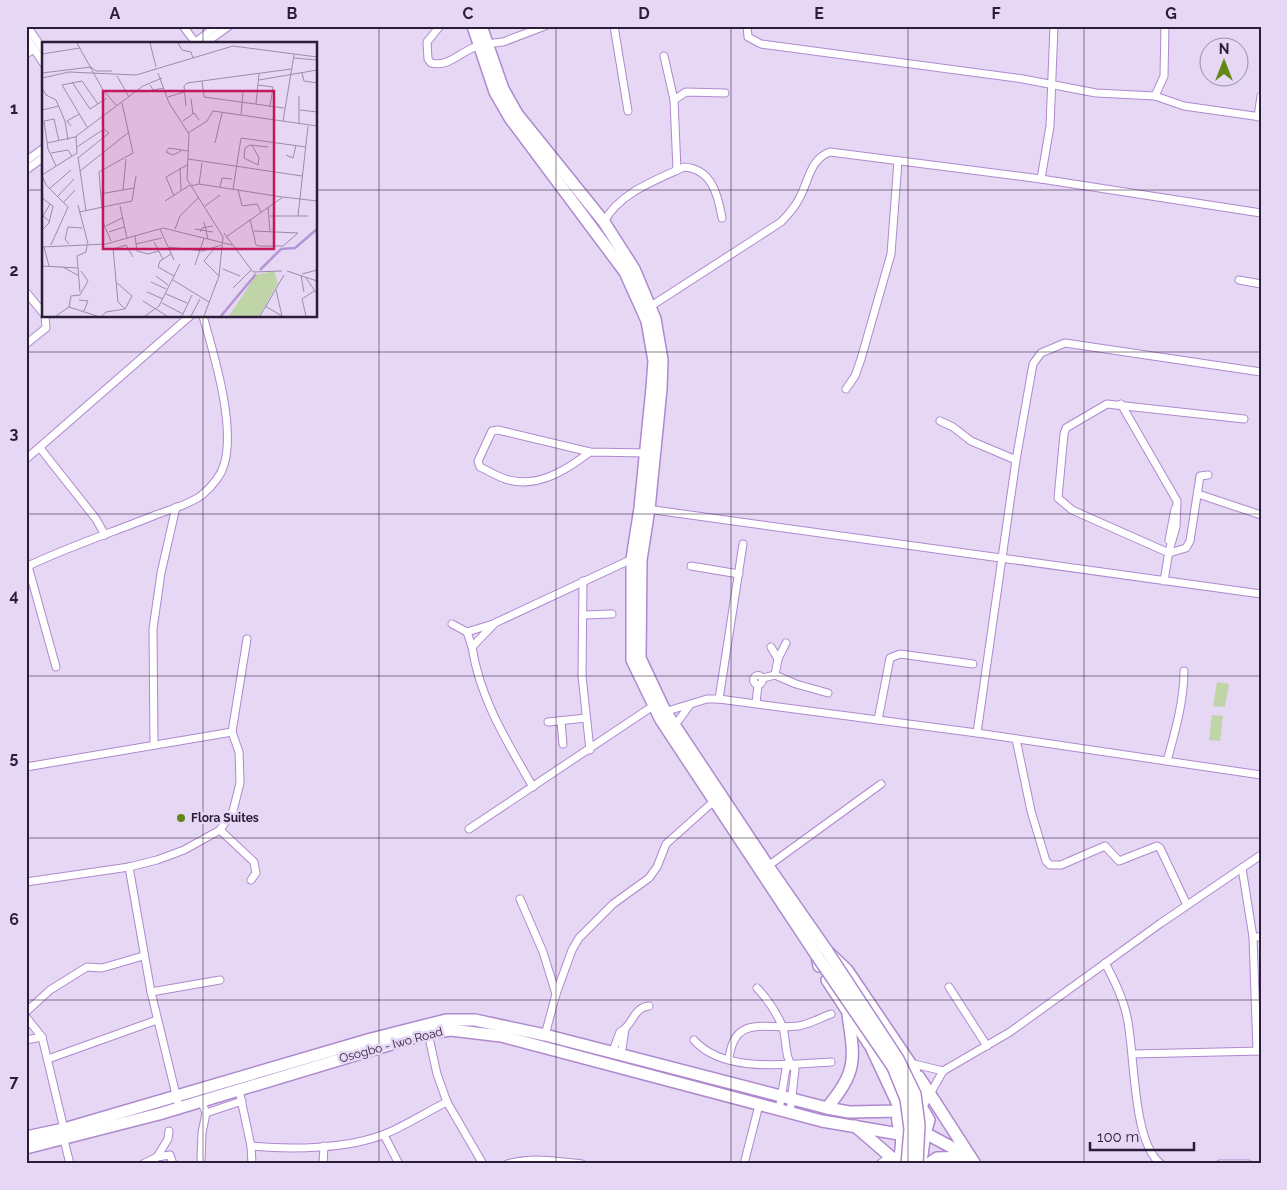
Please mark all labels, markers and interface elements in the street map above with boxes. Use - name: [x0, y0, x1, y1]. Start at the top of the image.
- text: A: [110, 4, 121, 23]
- text: B: [287, 4, 298, 23]
- text: C: [463, 4, 474, 23]
- text: D: [638, 4, 650, 23]
- text: E: [814, 4, 824, 23]
- text: F: [991, 4, 1001, 23]
- text: G: [1165, 4, 1177, 23]
- north arrow: [1200, 38, 1250, 88]
- text: N: [1219, 41, 1229, 57]
- inset map: [42, 42, 318, 318]
- text: 1: [10, 99, 18, 118]
- text: 2: [9, 261, 19, 280]
- text: 3: [10, 424, 19, 443]
- text: 4: [9, 586, 19, 605]
- text: 5: [10, 748, 19, 767]
- place label: Flora Suites: [191, 811, 259, 825]
- marker: Flora Suites: [175, 812, 187, 824]
- text: 6: [9, 910, 19, 929]
- street label: Osogbo - Iwo Road: [338, 1024, 444, 1066]
- text: 7: [10, 1072, 19, 1091]
- scale bar: [1090, 1120, 1193, 1152]
- text: 100 m: [1097, 1128, 1139, 1146]

